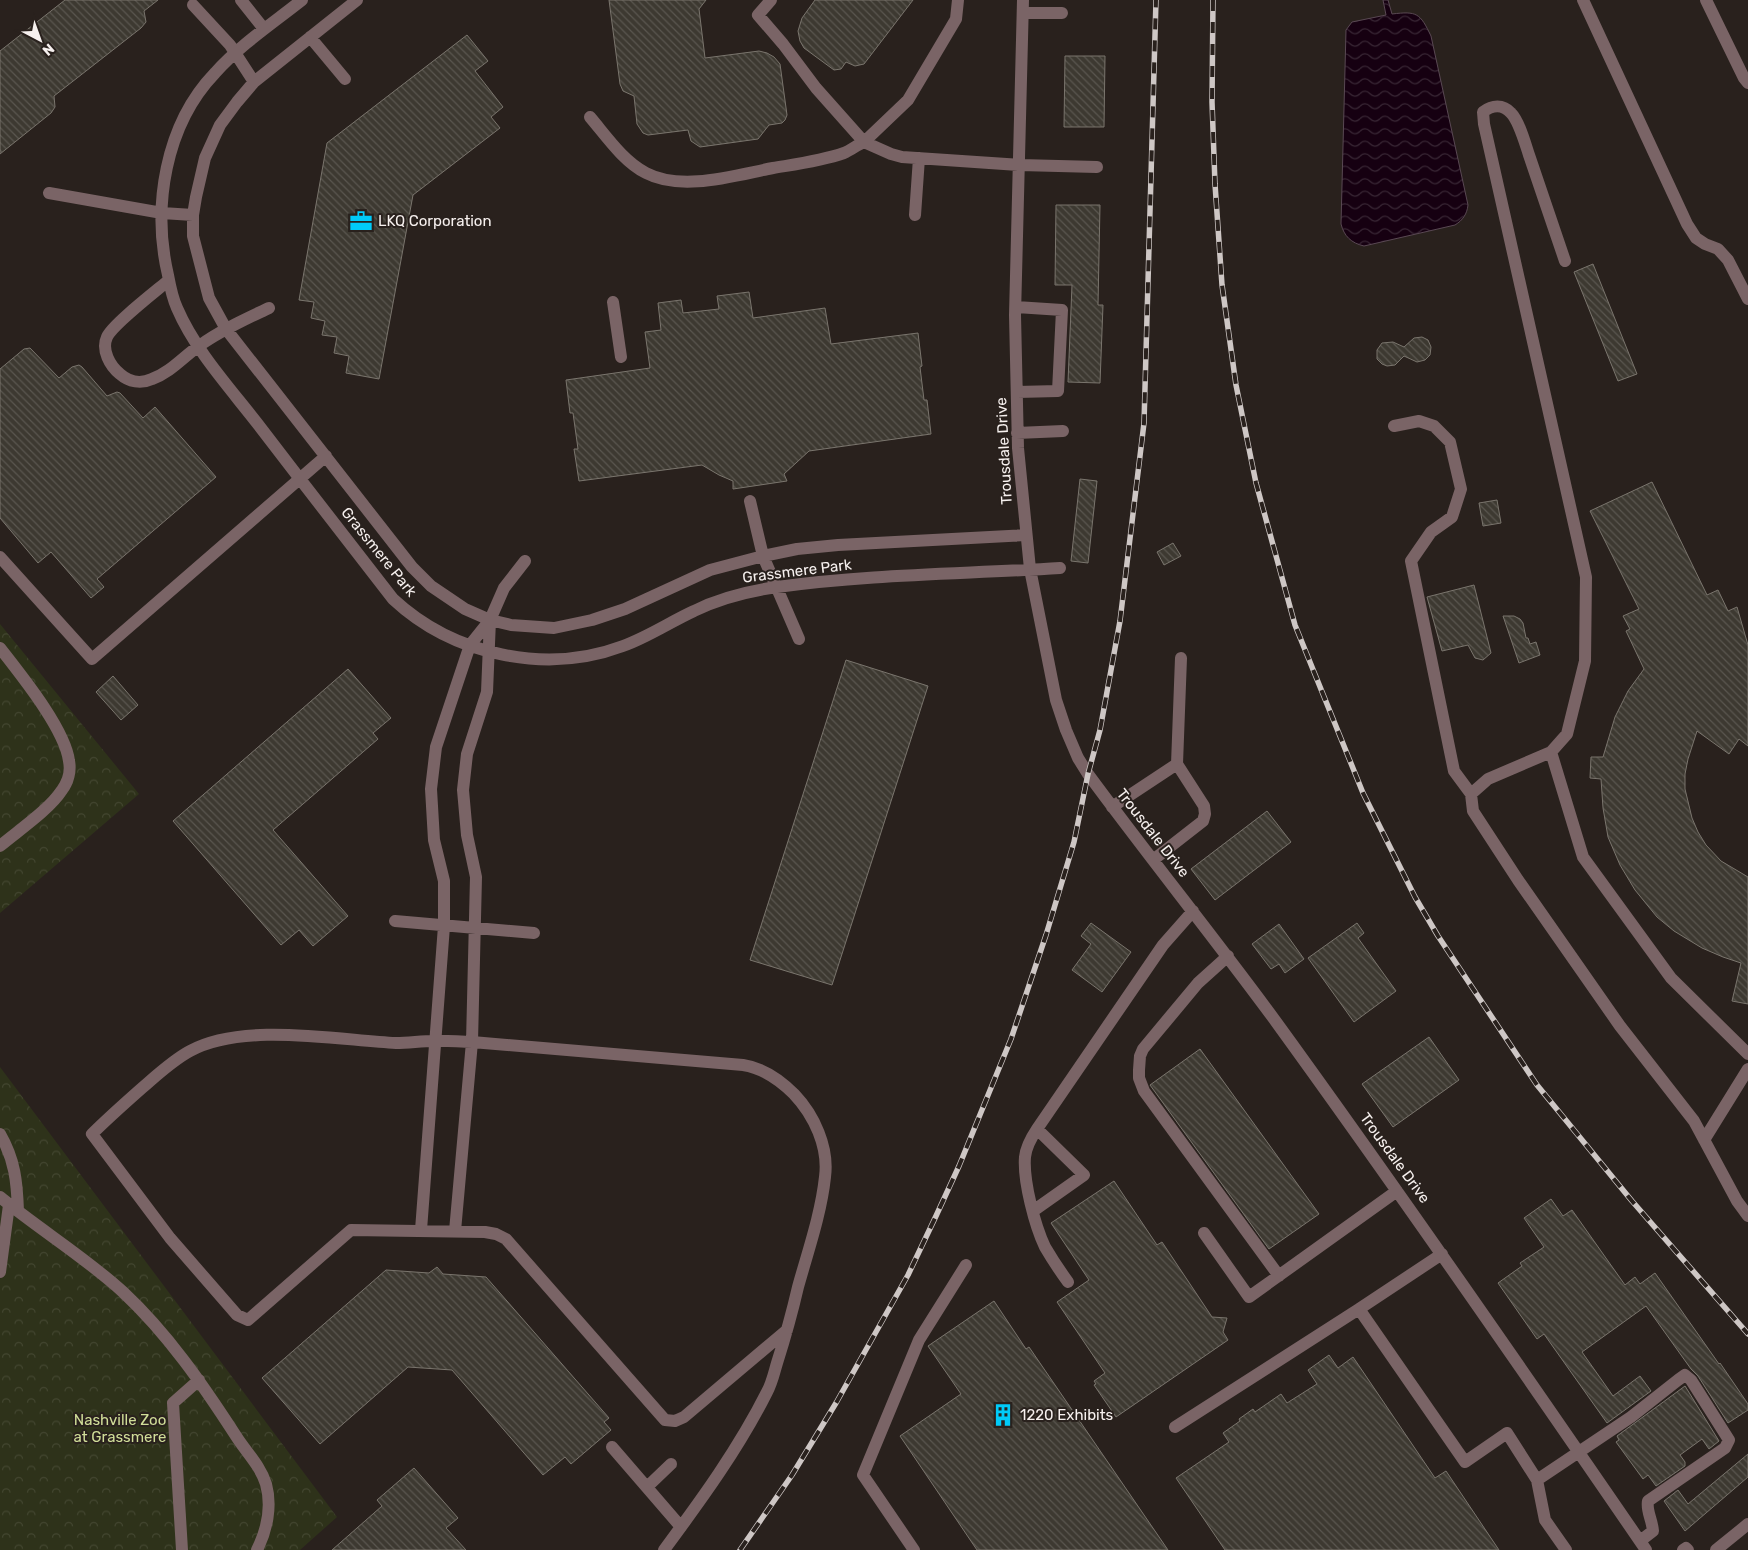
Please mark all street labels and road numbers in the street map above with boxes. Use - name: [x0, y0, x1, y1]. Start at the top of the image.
- street label: Trousdale Drive: [992, 397, 1016, 505]
- street label: Grassmere Park: [337, 504, 421, 601]
- street label: Grassmere Park: [741, 555, 853, 587]
- street label: Trousdale Drive: [1113, 785, 1193, 881]
- street label: Trousdale Drive: [1356, 1109, 1434, 1207]

